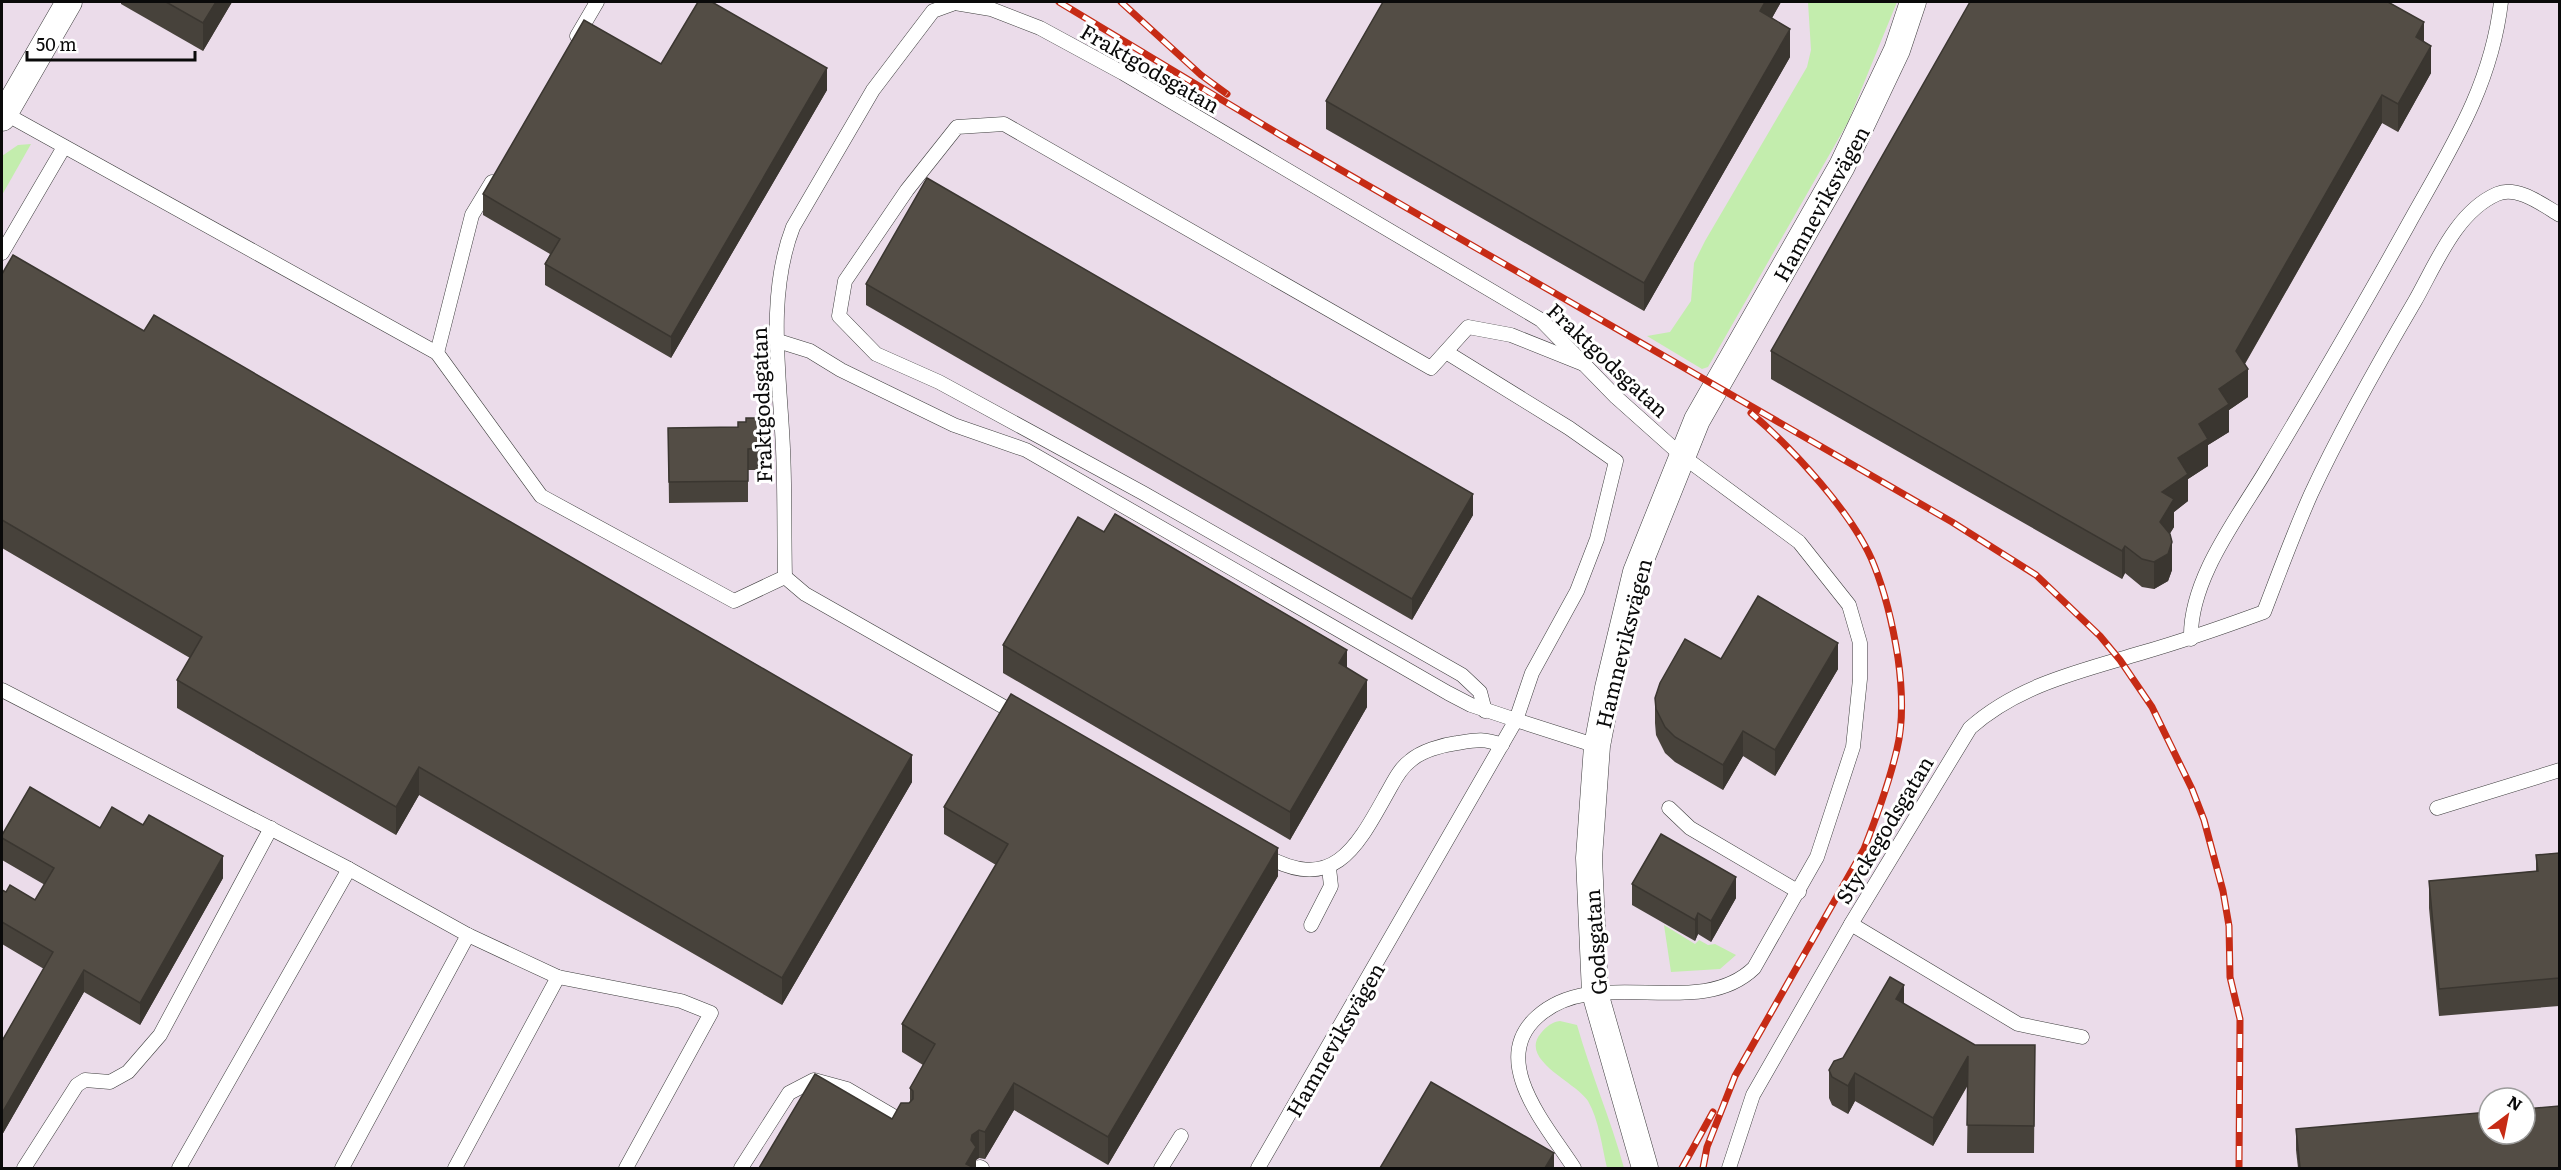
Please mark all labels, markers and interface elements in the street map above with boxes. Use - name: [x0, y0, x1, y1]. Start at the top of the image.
- street label: Fraktgodsgatan: [1076, 14, 1227, 120]
- scale bar: [27, 24, 195, 62]
- text: 50 m: [36, 30, 77, 57]
- street label: Hamneviksvägen: [1764, 119, 1876, 287]
- street label: Fraktgodsgatan: [1541, 294, 1677, 424]
- street label: Fraktgodsgatan: [742, 326, 778, 484]
- street label: Hamneviksvägen: [1586, 555, 1658, 731]
- street label: Styckegodsgatan: [1827, 749, 1939, 909]
- street label: Godsgatan: [1575, 888, 1613, 996]
- street label: Hamneviksvägen: [1277, 956, 1391, 1122]
- north arrow: [2477, 1086, 2537, 1146]
- text: N: [2503, 1089, 2528, 1116]

